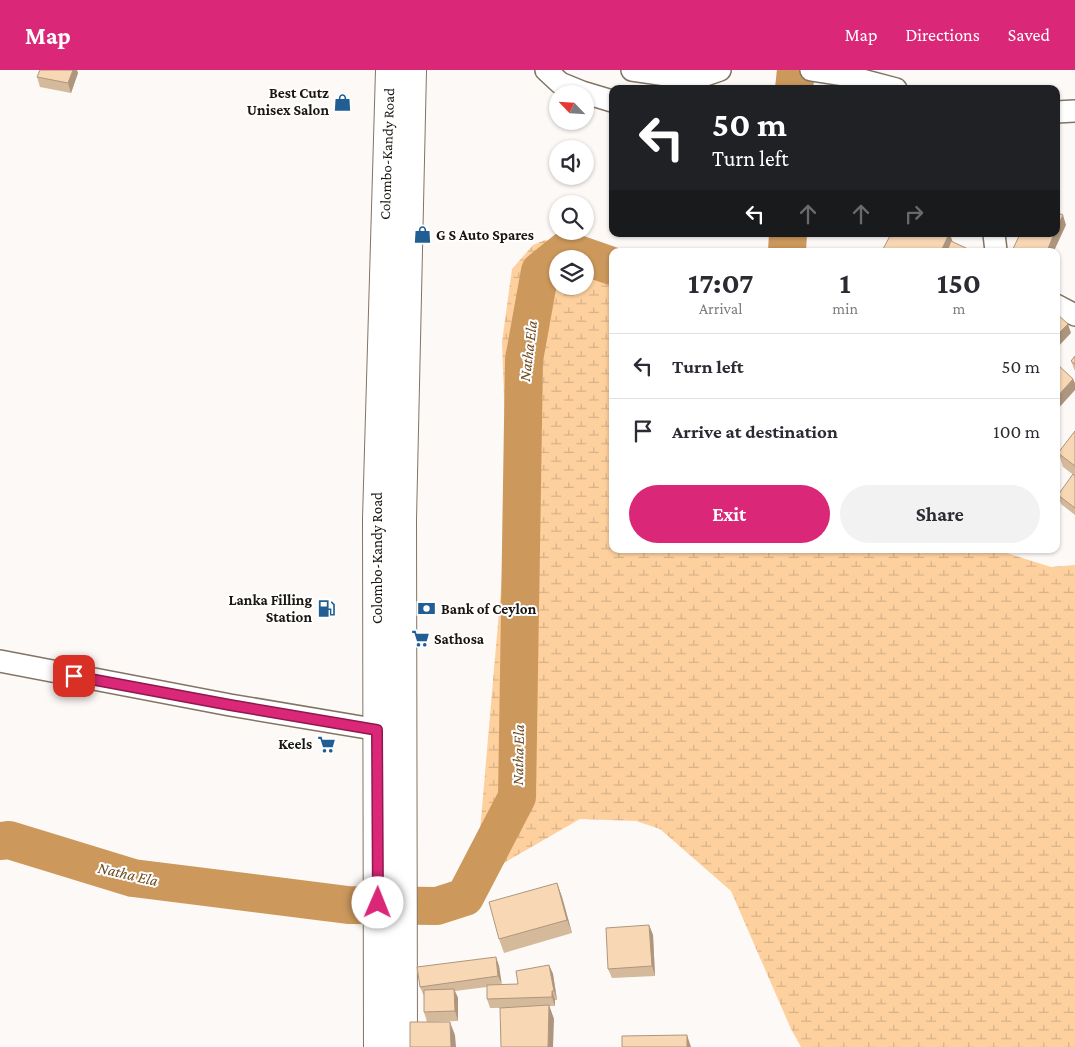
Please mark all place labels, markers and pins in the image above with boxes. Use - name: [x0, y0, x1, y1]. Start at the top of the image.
- place label: Best Cutz Unisex Salon: [247, 85, 329, 118]
- shop icon: Best Cutz Unisex Salon: [333, 92, 353, 112]
- shop icon: G S Auto Spares: [412, 225, 432, 245]
- place label: G S Auto Spares: [436, 227, 534, 243]
- place label: Lanka Filling Station: [228, 592, 312, 625]
- fuel station icon: Lanka Filling Station: [316, 599, 336, 619]
- bank icon: Bank of Ceylon: [417, 599, 437, 619]
- place label: Bank of Ceylon: [441, 601, 537, 617]
- supermarket icon: Sathosa: [410, 629, 430, 649]
- place label: Sathosa: [434, 631, 485, 647]
- pin: [53, 655, 95, 697]
- supermarket icon: Keels: [316, 734, 336, 754]
- place label: Keels: [278, 736, 312, 752]

